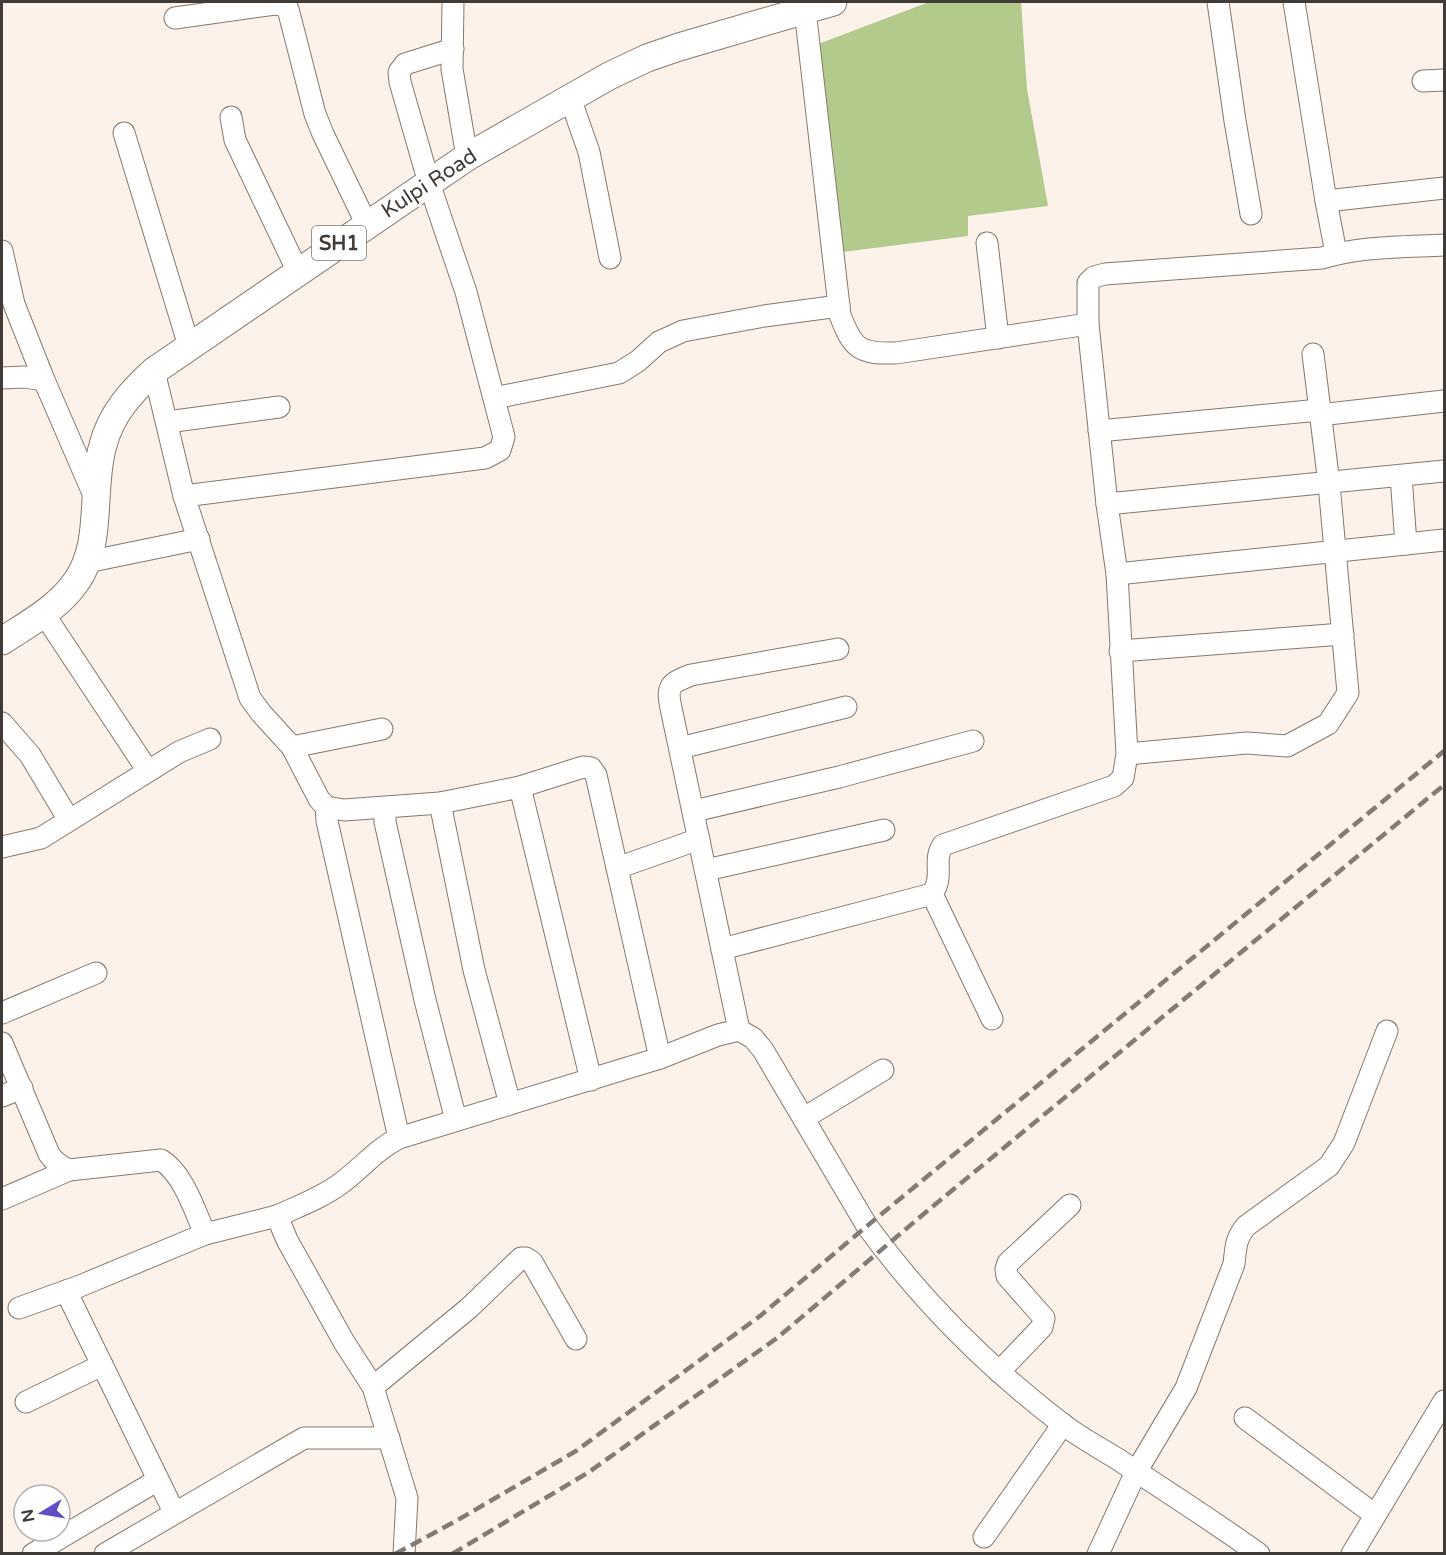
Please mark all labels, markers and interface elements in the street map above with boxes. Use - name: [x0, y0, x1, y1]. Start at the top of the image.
- street label: Kulpi Road: [377, 143, 482, 224]
- road number: SH1: [312, 226, 366, 260]
- north arrow: [12, 1483, 72, 1543]
- text: N: [17, 1507, 39, 1524]

